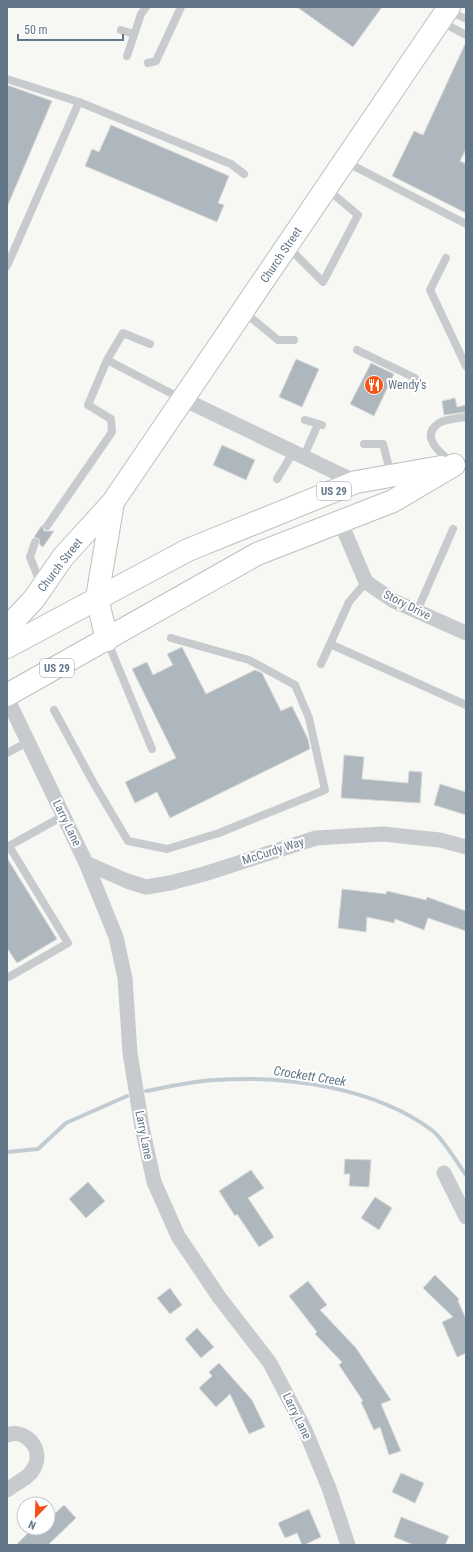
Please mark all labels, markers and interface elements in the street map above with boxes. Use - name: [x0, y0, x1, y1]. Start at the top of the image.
- scale bar: [18, 16, 123, 42]
- text: 50 m: [24, 23, 48, 37]
- street label: Church Street: [257, 224, 305, 286]
- restaurant icon: Wendy's: [363, 374, 385, 396]
- place label: Wendy's: [388, 378, 427, 392]
- road number: US 29: [317, 482, 351, 500]
- street label: Church Street: [35, 535, 86, 595]
- street label: Story Drive: [381, 587, 433, 623]
- road number: US 29: [40, 659, 74, 677]
- street label: Larry Lane: [50, 798, 84, 849]
- street label: McCurdy Way: [240, 834, 306, 868]
- water label: Crockett Creek: [273, 1063, 348, 1089]
- street label: Larry Lane: [132, 1109, 156, 1161]
- street label: Larry Lane: [280, 1391, 314, 1442]
- north arrow: [16, 1496, 56, 1536]
- text: N: [26, 1517, 38, 1532]

